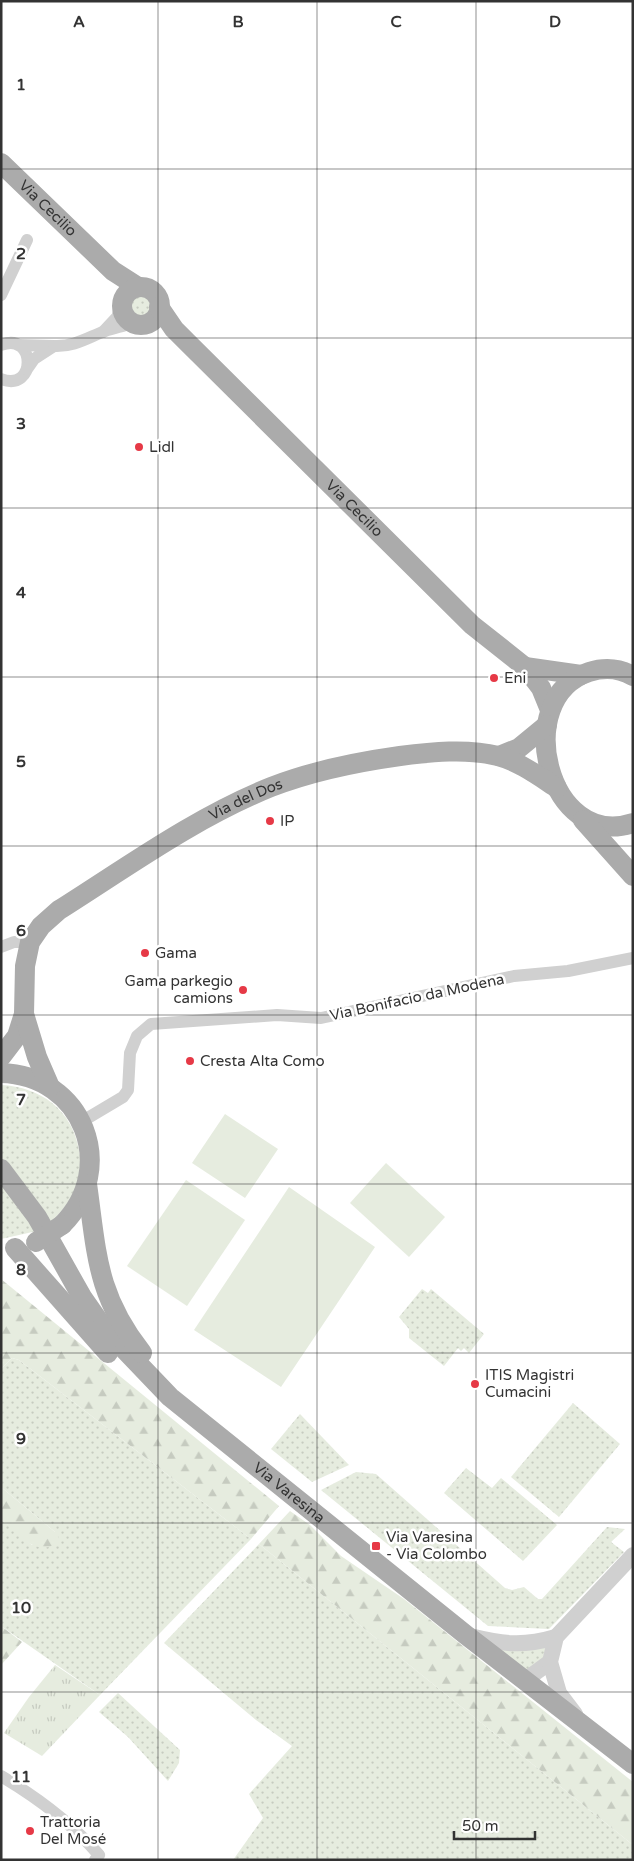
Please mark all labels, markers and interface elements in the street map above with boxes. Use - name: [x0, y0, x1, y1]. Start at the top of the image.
- text: A: [73, 12, 85, 32]
- text: B: [232, 12, 244, 32]
- text: C: [390, 12, 402, 32]
- text: D: [549, 12, 561, 32]
- text: 1: [16, 75, 26, 95]
- street label: Via Cecilio: [15, 176, 80, 240]
- text: 2: [16, 244, 26, 264]
- text: 3: [16, 414, 26, 434]
- place label: Lidl: [149, 438, 175, 456]
- marker: Lidl: [133, 441, 145, 453]
- street label: Via Cecilio: [322, 476, 387, 541]
- text: 4: [16, 583, 26, 603]
- place label: Eni: [504, 669, 526, 687]
- marker: Eni: [488, 672, 500, 684]
- text: 5: [16, 752, 26, 772]
- street label: Via del Dos: [206, 775, 285, 824]
- place label: IP: [280, 812, 294, 830]
- marker: IP: [264, 815, 276, 827]
- text: 6: [16, 921, 26, 941]
- place label: Gama: [155, 944, 197, 962]
- marker: Gama: [139, 947, 151, 959]
- street label: Via Bonifacio da Modena: [328, 970, 506, 1024]
- place label: Gama parkegio camions: [125, 972, 233, 1007]
- marker: Gama parkegio camions: [237, 984, 249, 996]
- place label: Cresta Alta Como: [200, 1052, 325, 1070]
- marker: Cresta Alta Como: [184, 1055, 196, 1067]
- text: 7: [16, 1090, 26, 1110]
- text: 8: [16, 1260, 26, 1280]
- place label: ITIS Magistri Cumacini: [485, 1366, 574, 1401]
- marker: ITIS Magistri Cumacini: [469, 1378, 481, 1390]
- text: 9: [16, 1429, 26, 1449]
- street label: Via Varesina: [249, 1458, 329, 1527]
- place label: Via Varesina - Via Colombo: [386, 1528, 487, 1563]
- marker: Via Varesina - Via Colombo: [370, 1540, 382, 1552]
- text: 10: [11, 1598, 31, 1618]
- text: 11: [11, 1767, 31, 1787]
- scale bar: [454, 1808, 535, 1840]
- place label: Trattoria Del Mosé: [40, 1813, 106, 1848]
- text: 50 m: [462, 1817, 499, 1835]
- marker: Trattoria Del Mosé: [24, 1825, 36, 1837]

